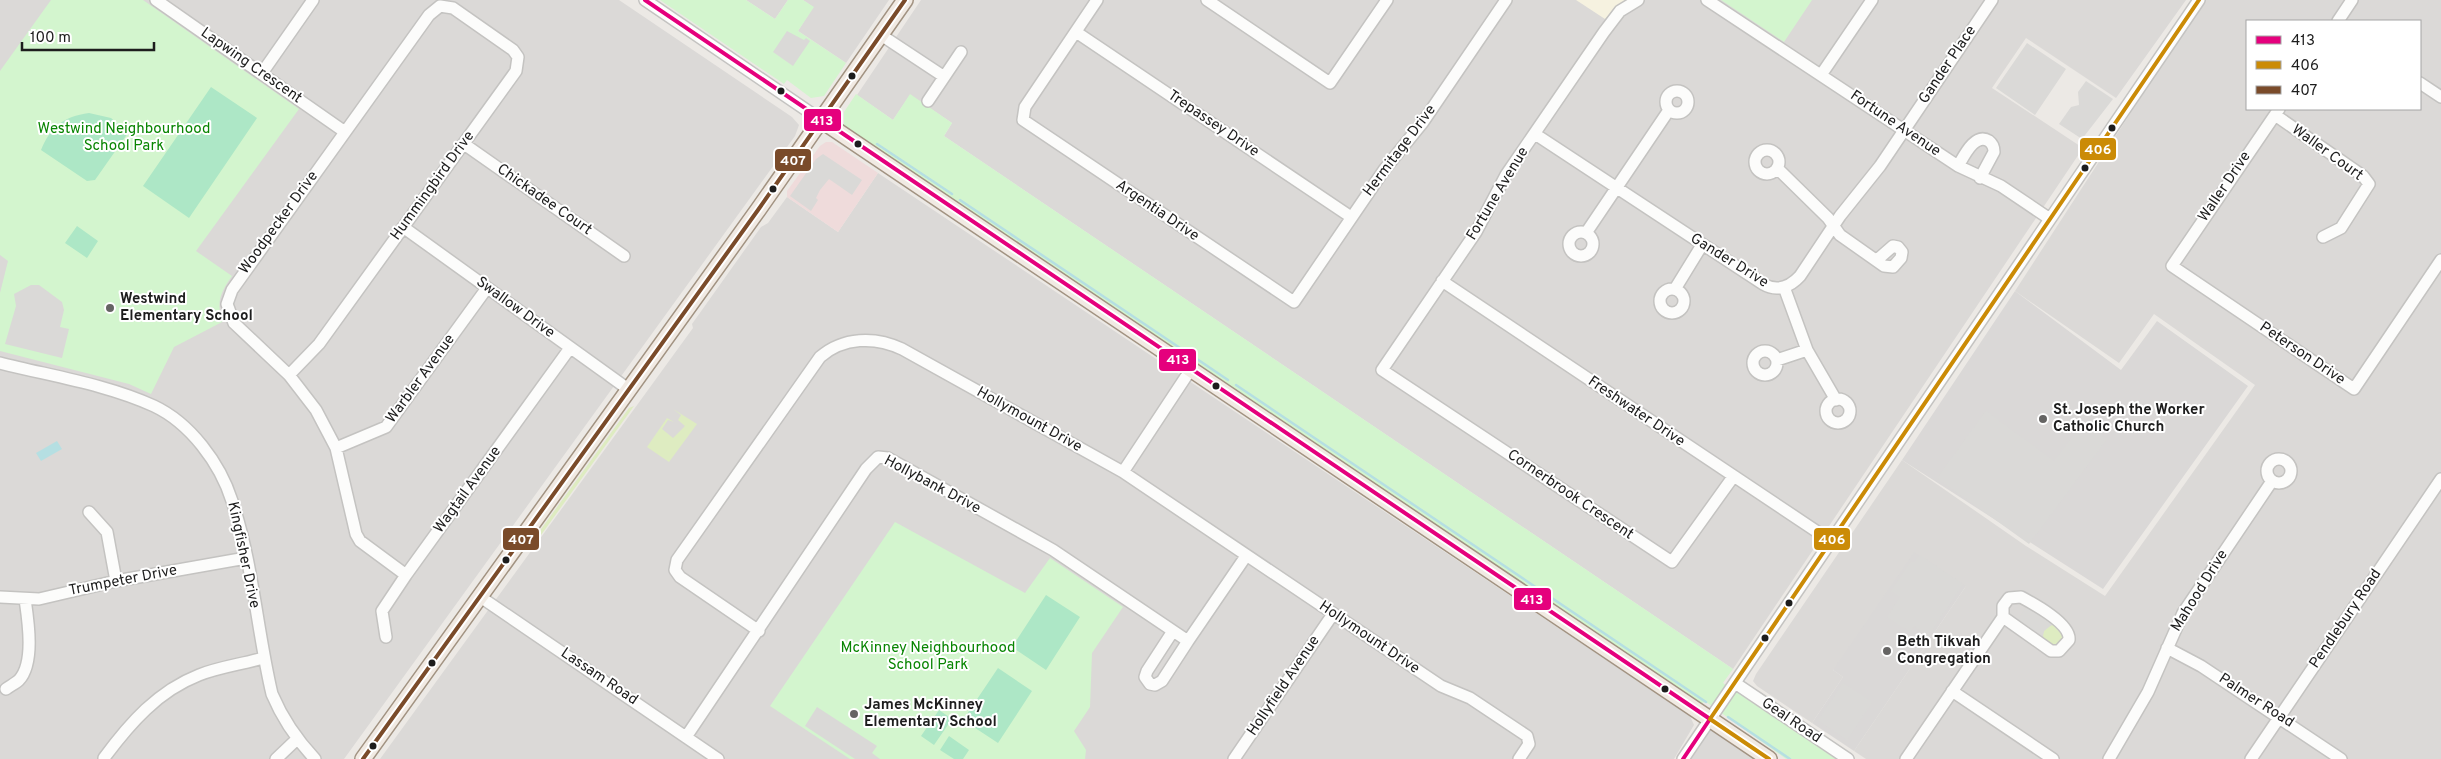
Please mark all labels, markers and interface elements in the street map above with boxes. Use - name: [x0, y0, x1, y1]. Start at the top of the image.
- scale bar: [22, 20, 155, 52]
- legend: [2246, 20, 2421, 110]
- street label: Gander Place: [1915, 22, 1981, 108]
- street label: Lapwing Crescent: [197, 24, 305, 108]
- text: 100 m: [30, 29, 71, 48]
- text: 413: [2291, 32, 2315, 51]
- text: 406: [2291, 57, 2319, 76]
- unlabelled marker: [847, 71, 857, 81]
- text: 407: [2291, 82, 2317, 101]
- unlabelled marker: [776, 86, 786, 96]
- street label: Trepassey Drive: [1164, 86, 1262, 162]
- street label: Fortune Avenue: [1846, 87, 1944, 161]
- street label: Hermitage Drive: [1359, 101, 1441, 201]
- line badge: 413: [803, 108, 842, 132]
- text: 413: [811, 113, 834, 130]
- park label: Westwind Neighbourhood School Park: [38, 120, 210, 156]
- street label: Waller Court: [2287, 121, 2367, 185]
- unlabelled marker: [2107, 123, 2117, 133]
- street label: Hummingbird Drive: [387, 128, 479, 244]
- line badge: 406: [2079, 137, 2117, 161]
- unlabelled marker: [853, 139, 863, 149]
- text: 406: [2085, 142, 2111, 159]
- street label: Fortune Avenue: [1463, 144, 1533, 244]
- line badge: 407: [774, 148, 812, 172]
- street label: Waller Drive: [2194, 148, 2256, 226]
- text: 407: [780, 153, 806, 170]
- street label: Chickadee Court: [493, 160, 595, 240]
- unlabelled marker: [2080, 163, 2090, 173]
- street label: Woodpecker Drive: [235, 168, 323, 278]
- street label: Argentia Drive: [1112, 176, 1202, 246]
- unlabelled marker: [768, 184, 778, 194]
- street label: Gander Drive: [1686, 229, 1772, 293]
- street label: Swallow Drive: [472, 273, 558, 343]
- place label: Westwind Elementary School: [120, 290, 253, 326]
- marker: Westwind Elementary School: [104, 302, 116, 314]
- street label: Peterson Drive: [2255, 318, 2349, 390]
- street label: Warbler Avenue: [382, 331, 460, 427]
- line badge: 413: [1158, 348, 1197, 372]
- text: 413: [1167, 352, 1190, 369]
- street label: Freshwater Drive: [1584, 373, 1688, 451]
- unlabelled marker: [1211, 381, 1221, 391]
- street label: Hollymount Drive: [973, 383, 1085, 457]
- place label: St. Joseph the Worker Catholic Church: [2053, 401, 2205, 437]
- marker: St. Joseph the Worker Catholic Church: [2037, 413, 2049, 425]
- street label: Wagtail Avenue: [430, 443, 506, 537]
- street label: Cornerbrook Crescent: [1503, 446, 1637, 544]
- street label: Hollybank Drive: [880, 452, 984, 518]
- street label: Kingfisher Drive: [222, 500, 264, 610]
- line badge: 407: [502, 527, 540, 551]
- line badge: 406: [1813, 527, 1851, 551]
- text: 407: [508, 532, 534, 549]
- text: 406: [1819, 532, 1845, 549]
- street label: Mahood Drive: [2167, 547, 2233, 635]
- unlabelled marker: [501, 555, 511, 565]
- street label: Trumpeter Drive: [67, 561, 179, 601]
- street label: Pendlebury Road: [2306, 566, 2386, 672]
- line badge: 413: [1513, 587, 1552, 611]
- text: 413: [1521, 592, 1544, 609]
- street label: Hollymount Drive: [1315, 597, 1423, 679]
- unlabelled marker: [1784, 598, 1794, 608]
- street label: Hollyfield Avenue: [1243, 632, 1325, 740]
- unlabelled marker: [1760, 633, 1770, 643]
- place label: Beth Tikvah Congregation: [1897, 633, 1991, 669]
- park label: McKinney Neighbourhood School Park: [841, 639, 1015, 675]
- street label: Lassam Road: [557, 644, 641, 710]
- marker: Beth Tikvah Congregation: [1881, 645, 1893, 657]
- unlabelled marker: [427, 658, 437, 668]
- street label: Palmer Road: [2215, 670, 2297, 732]
- unlabelled marker: [1660, 684, 1670, 694]
- street label: Geal Road: [1757, 694, 1825, 748]
- place label: James McKinney Elementary School: [864, 696, 997, 732]
- marker: James McKinney Elementary School: [848, 708, 860, 720]
- unlabelled marker: [368, 741, 378, 751]

